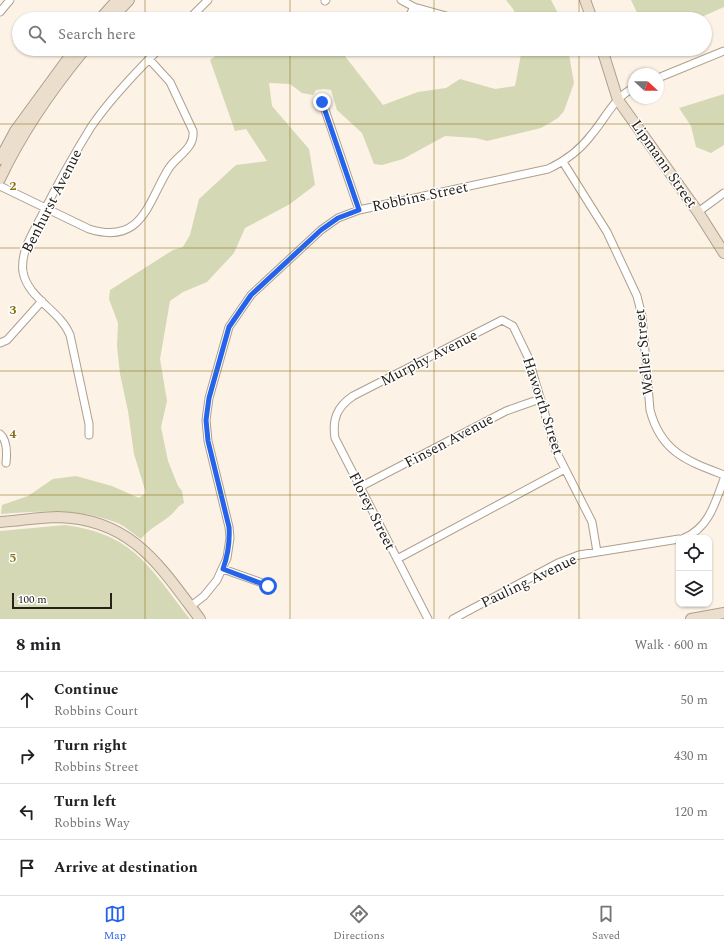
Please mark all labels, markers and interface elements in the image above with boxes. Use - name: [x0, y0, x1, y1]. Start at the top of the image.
- search box: [12, 12, 712, 56]
- icon: search: [26, 23, 48, 45]
- text: Search here: [58, 23, 136, 46]
- north arrow: [628, 68, 664, 104]
- route end: [313, 93, 331, 111]
- street label: Lipmann Street: [625, 115, 703, 213]
- street label: Benhurst Avenue: [16, 145, 88, 257]
- text: 2: [9, 176, 17, 196]
- street label: Robbins Street: [370, 176, 470, 218]
- text: 3: [9, 300, 17, 320]
- street label: Weller Street: [628, 308, 660, 396]
- street label: Murphy Avenue: [376, 324, 482, 392]
- street label: Haworth Street: [516, 354, 570, 458]
- street label: Finsen Avenue: [400, 408, 498, 474]
- text: 4: [9, 424, 17, 444]
- street label: Florey Street: [342, 468, 402, 554]
- map controls: [676, 535, 712, 607]
- button: locate: [676, 535, 712, 571]
- text: 5: [9, 548, 17, 568]
- street label: Pauling Avenue: [477, 548, 581, 614]
- button: layers: [676, 571, 712, 607]
- route start: [259, 577, 277, 595]
- scale bar: [12, 591, 112, 610]
- text: 100 m: [18, 591, 47, 608]
- text: 8 min: [16, 632, 61, 658]
- text: Walk · 600 m: [634, 635, 708, 655]
- text: Continue: [54, 678, 119, 701]
- icon: ahead: [16, 689, 38, 711]
- text: 50 m: [681, 690, 708, 710]
- text: Robbins Court: [54, 701, 138, 721]
- text: Turn right: [54, 734, 127, 757]
- icon: right: [16, 745, 38, 767]
- text: 430 m: [674, 746, 708, 766]
- text: Robbins Street: [54, 757, 139, 777]
- text: Turn left: [54, 790, 116, 813]
- icon: left: [16, 801, 38, 823]
- text: 120 m: [674, 802, 708, 822]
- text: Robbins Way: [54, 813, 130, 833]
- text: Arrive at destination: [54, 856, 198, 879]
- icon: arrive: [16, 857, 38, 879]
- tab: Map: [104, 903, 126, 944]
- tab: Directions: [333, 903, 385, 944]
- tab: Saved: [592, 903, 620, 944]

